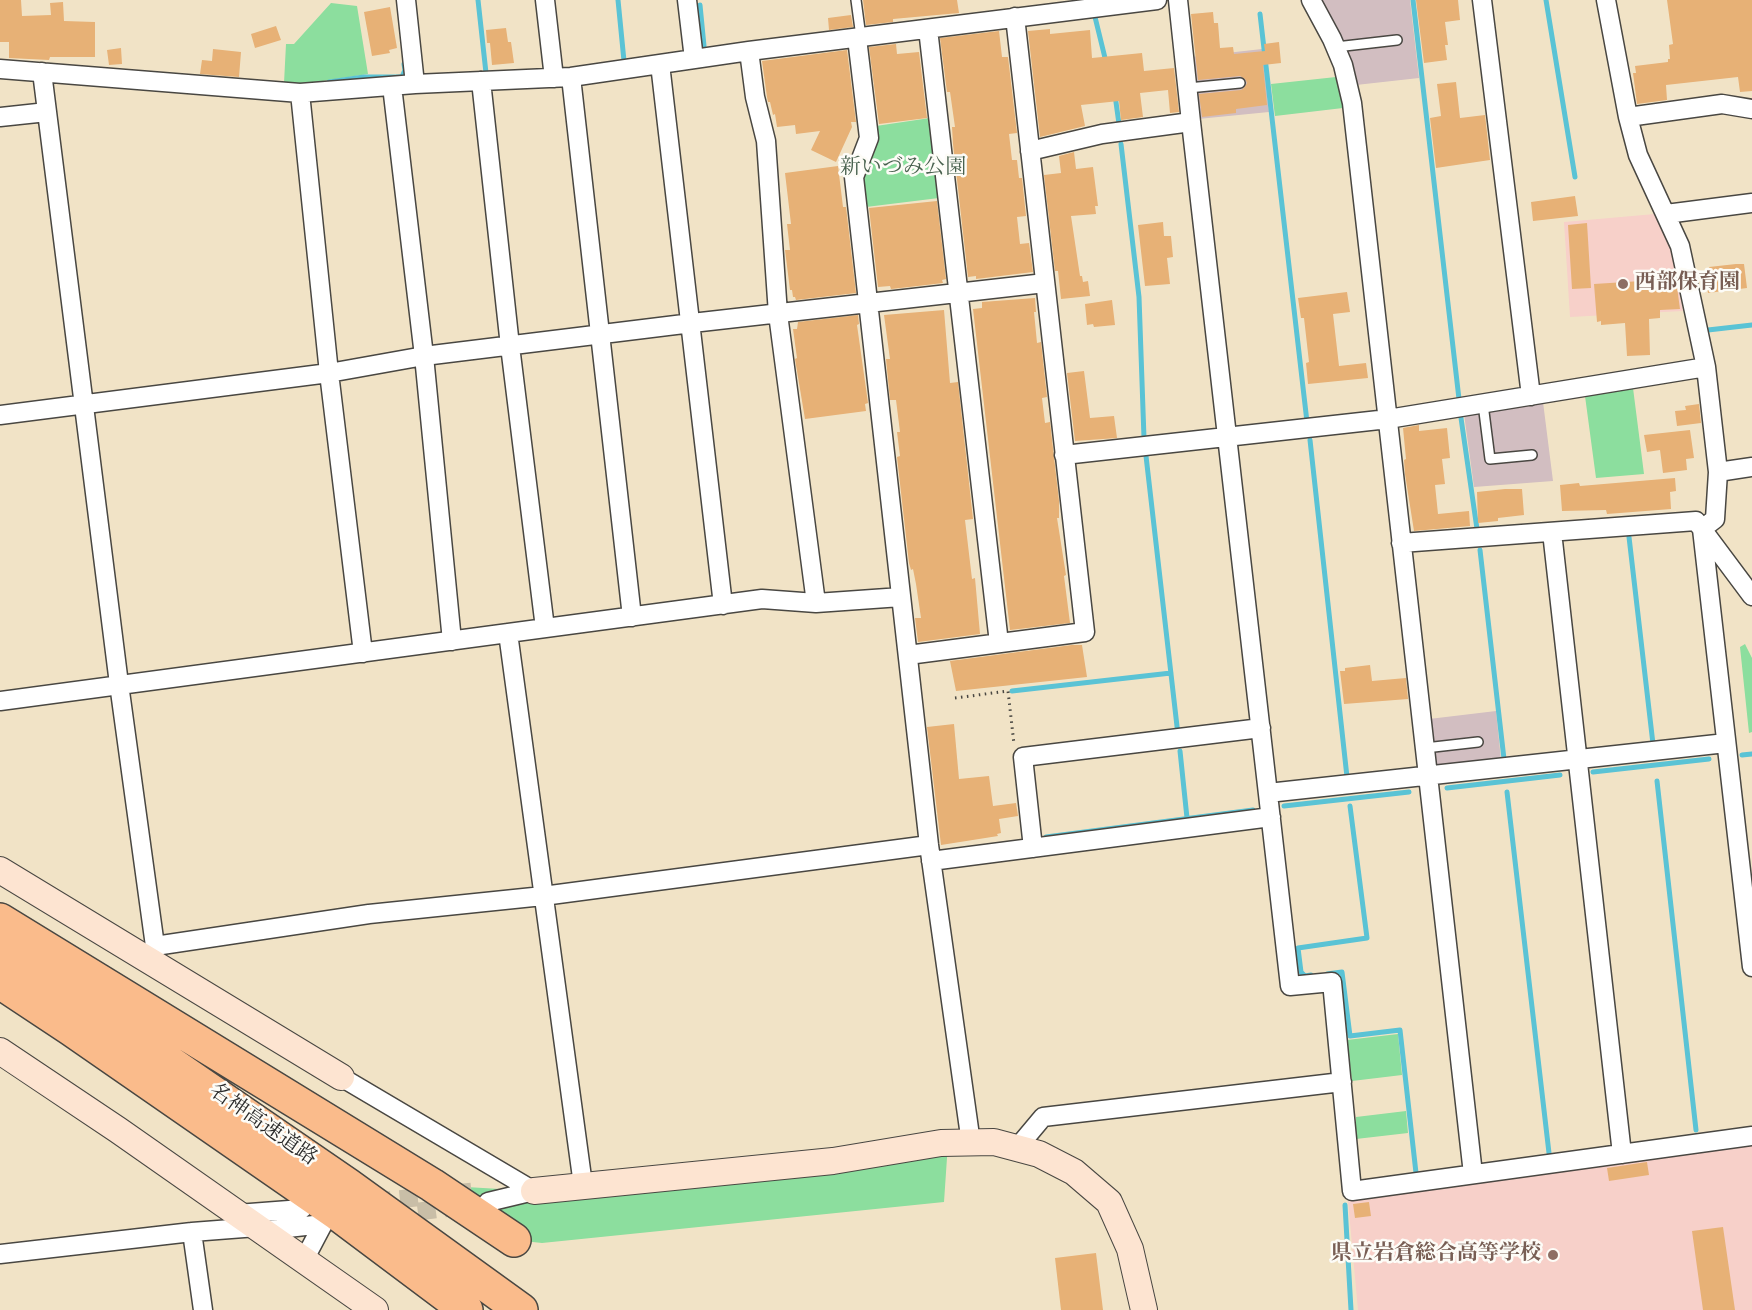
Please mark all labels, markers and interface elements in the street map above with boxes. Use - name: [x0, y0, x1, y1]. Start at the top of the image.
- park label: 新いづみ公園: [840, 156, 966, 182]
- place label: 西部保育園: [1635, 271, 1740, 297]
- marker: 西部保育園: [1616, 277, 1630, 291]
- street label: 名神高速道路: [203, 1080, 321, 1172]
- place label: 県立岩倉総合高等学校: [1331, 1242, 1541, 1268]
- marker: 県立岩倉総合高等学校: [1546, 1248, 1560, 1262]

